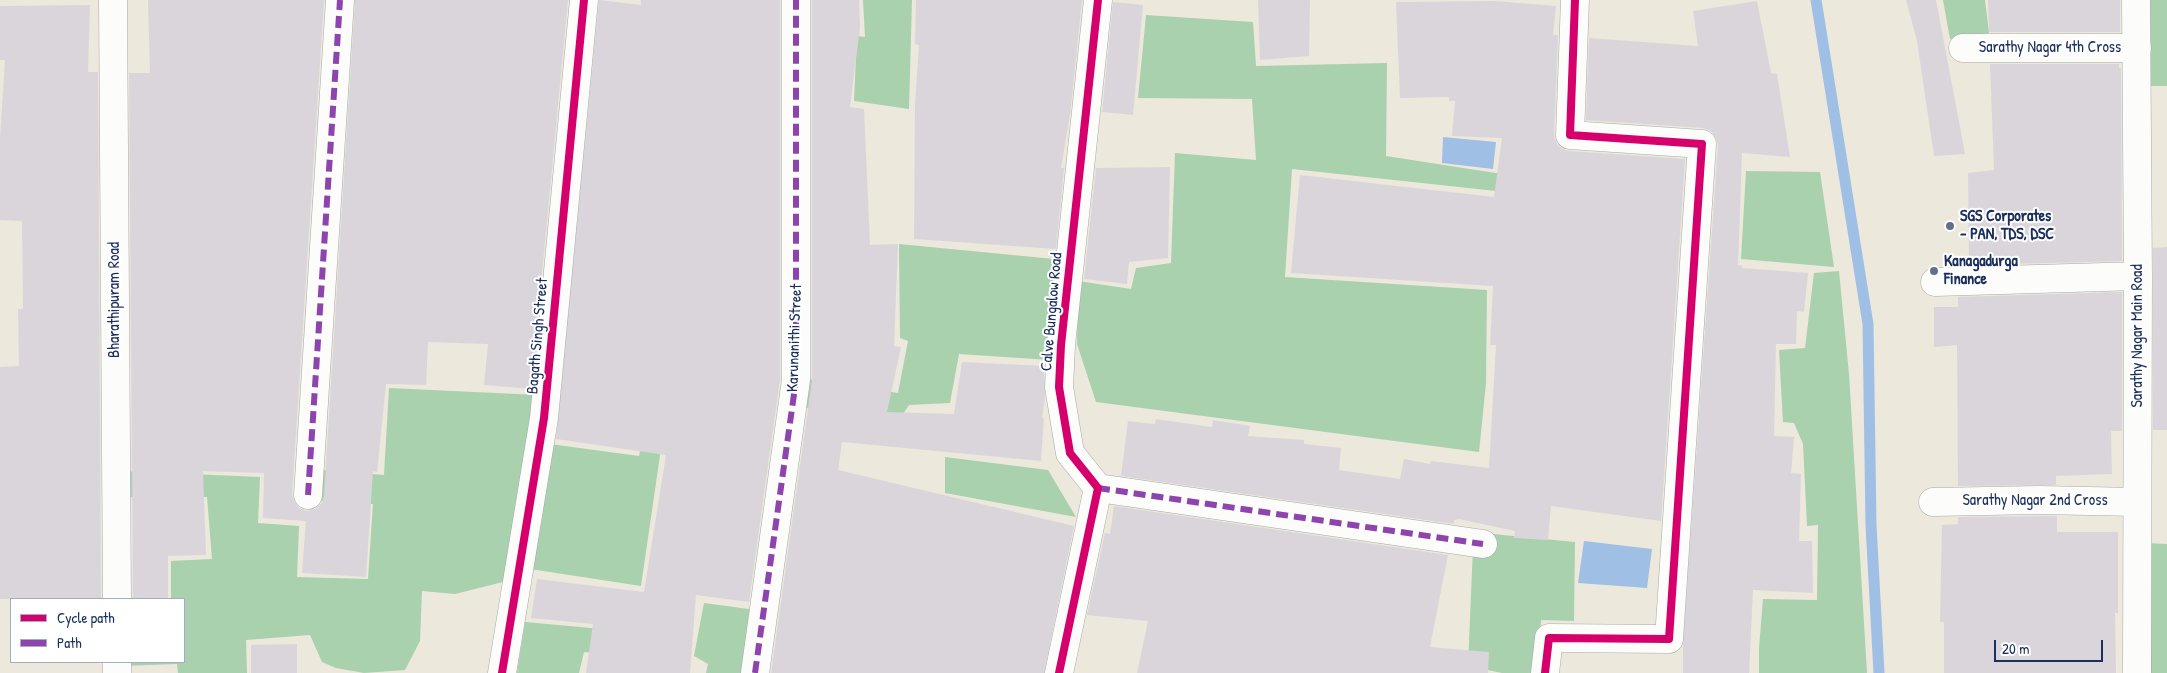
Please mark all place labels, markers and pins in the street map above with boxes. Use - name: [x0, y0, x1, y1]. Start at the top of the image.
- place label: SGS Corporates - PAN, TDS, DSC: [1960, 207, 2054, 245]
- marker: SGS Corporates - PAN, TDS, DSC: [1944, 220, 1956, 232]
- place label: Kanagadurga Finance: [1944, 252, 2018, 290]
- marker: Kanagadurga Finance: [1928, 265, 1940, 277]

